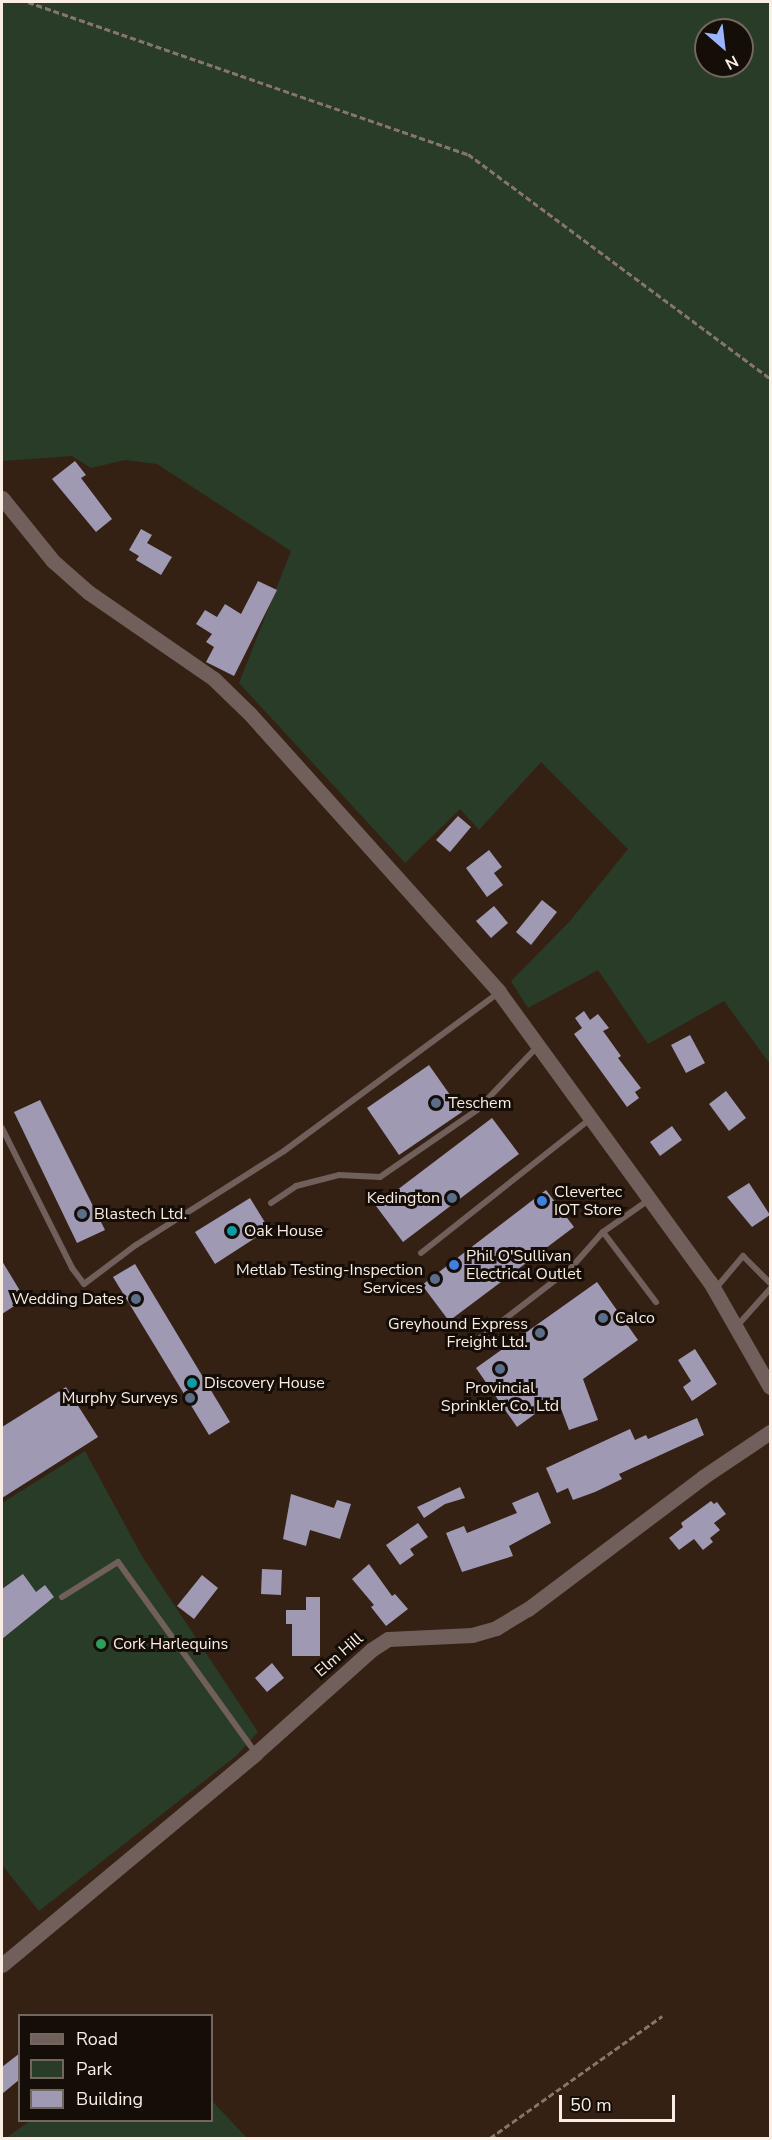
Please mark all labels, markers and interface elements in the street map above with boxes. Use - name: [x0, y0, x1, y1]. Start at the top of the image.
- north arrow: [694, 18, 754, 78]
- text: N: [721, 50, 742, 75]
- place label: Teschem: [448, 1093, 511, 1113]
- marker: Teschem: [429, 1096, 443, 1110]
- place label: Clevertec IOT Store: [554, 1182, 622, 1220]
- place label: Kedington: [367, 1188, 440, 1208]
- marker: Kedington: [445, 1191, 459, 1205]
- marker: Clevertec IOT Store: [535, 1194, 549, 1208]
- place label: Blastech Ltd.: [94, 1204, 187, 1224]
- marker: Blastech Ltd.: [75, 1207, 89, 1221]
- place label: Oak House: [244, 1221, 323, 1241]
- marker: Oak House: [225, 1224, 239, 1238]
- place label: Phil O'Sullivan Electrical Outlet: [466, 1246, 581, 1284]
- marker: Phil O'Sullivan Electrical Outlet: [447, 1258, 461, 1272]
- place label: Metlab Testing-Inspection Services: [236, 1260, 423, 1298]
- marker: Metlab Testing-Inspection Services: [428, 1272, 442, 1286]
- place label: Wedding Dates: [12, 1289, 124, 1309]
- marker: Wedding Dates: [129, 1292, 143, 1306]
- place label: Calco: [615, 1308, 655, 1328]
- marker: Calco: [596, 1311, 610, 1325]
- place label: Greyhound Express Freight Ltd.: [388, 1314, 528, 1352]
- marker: Greyhound Express Freight Ltd.: [533, 1326, 547, 1340]
- marker: Provincial Sprinkler Co. Ltd: [493, 1362, 507, 1376]
- place label: Discovery House: [204, 1373, 325, 1393]
- marker: Discovery House: [185, 1376, 199, 1390]
- place label: Provincial Sprinkler Co. Ltd: [441, 1378, 559, 1416]
- place label: Murphy Surveys: [62, 1388, 178, 1408]
- marker: Murphy Surveys: [183, 1391, 197, 1405]
- street label: Elm Hill: [311, 1629, 367, 1681]
- place label: Cork Harlequins: [113, 1634, 228, 1654]
- marker: Cork Harlequins: [94, 1637, 108, 1651]
- legend: [18, 2014, 213, 2122]
- text: Road: [76, 2027, 118, 2051]
- text: Park: [76, 2057, 112, 2081]
- scale bar: [562, 2083, 678, 2121]
- text: Building: [76, 2087, 143, 2111]
- text: 50 m: [570, 2093, 612, 2117]

